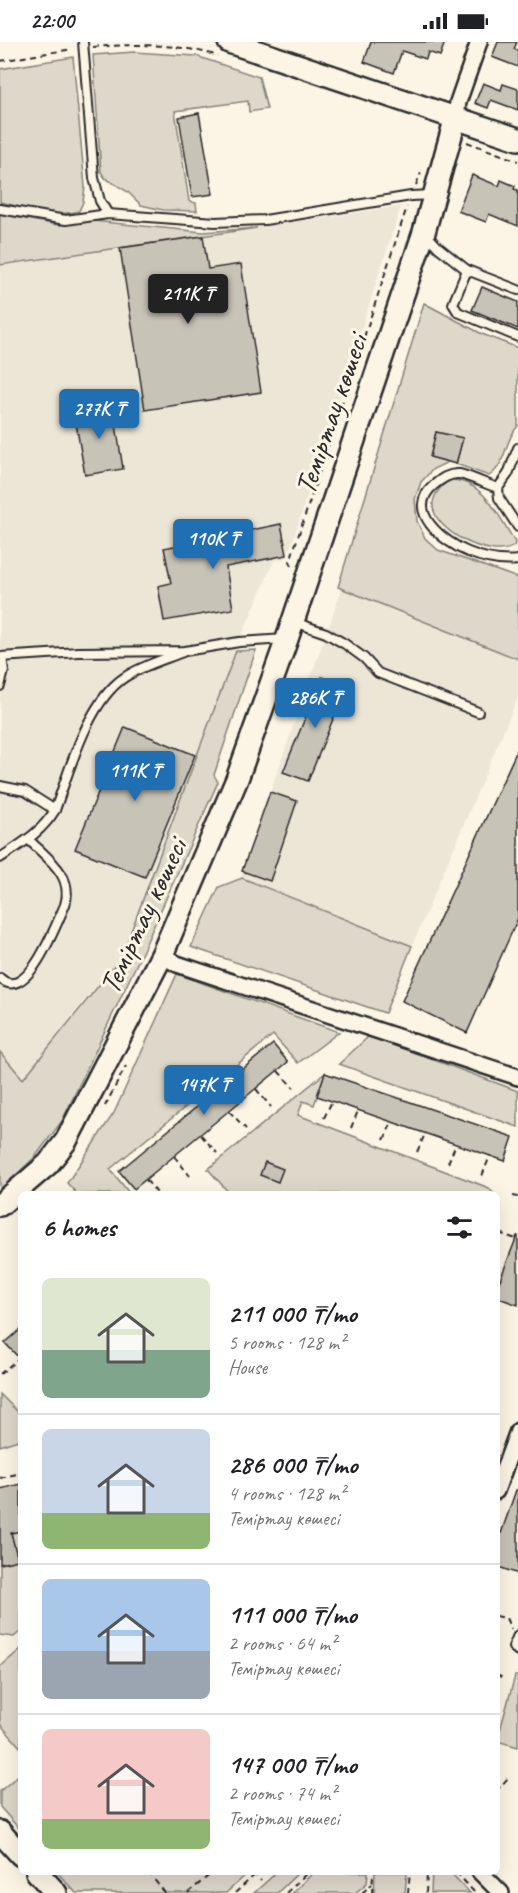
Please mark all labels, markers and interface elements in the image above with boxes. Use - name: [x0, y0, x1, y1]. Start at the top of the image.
- text: 22:00: [30, 7, 74, 35]
- pin: 211K ₸: [139, 274, 237, 325]
- text: 211K ₸: [162, 281, 214, 306]
- street label: Теміртау көшесі: [286, 326, 377, 499]
- pin: 277K ₸: [50, 389, 148, 440]
- text: 277K ₸: [73, 396, 125, 421]
- pin: 110K ₸: [164, 519, 262, 570]
- text: 110K ₸: [187, 526, 239, 551]
- pin: 286K ₸: [266, 678, 364, 729]
- text: 286K ₸: [289, 685, 341, 710]
- pin: 111K ₸: [86, 751, 184, 802]
- text: 111K ₸: [109, 758, 161, 783]
- street label: Теміртау көшесі: [91, 829, 197, 1000]
- pin: 147K ₸: [155, 1065, 253, 1116]
- text: 147K ₸: [178, 1072, 230, 1097]
- text: 6 homes: [42, 1211, 116, 1244]
- icon: filters: [443, 1211, 476, 1244]
- text: 211 000 ₸/mo: [228, 1297, 357, 1330]
- icon: home: [90, 1302, 162, 1374]
- text: 5 rooms · 128 m²: [228, 1330, 345, 1355]
- text: House: [228, 1355, 267, 1380]
- text: 286 000 ₸/mo: [228, 1448, 357, 1481]
- icon: home: [90, 1453, 162, 1525]
- text: 4 rooms · 128 m²: [228, 1481, 345, 1506]
- text: Теміртау көшесі: [228, 1506, 339, 1531]
- text: 111 000 ₸/mo: [228, 1598, 357, 1631]
- icon: home: [90, 1603, 162, 1675]
- text: 2 rooms · 64 m²: [228, 1631, 336, 1656]
- text: Теміртау көшесі: [228, 1656, 339, 1681]
- text: 147 000 ₸/mo: [228, 1748, 357, 1781]
- icon: home: [90, 1753, 162, 1825]
- text: 2 rooms · 74 m²: [228, 1781, 336, 1806]
- text: Теміртау көшесі: [228, 1806, 339, 1831]

